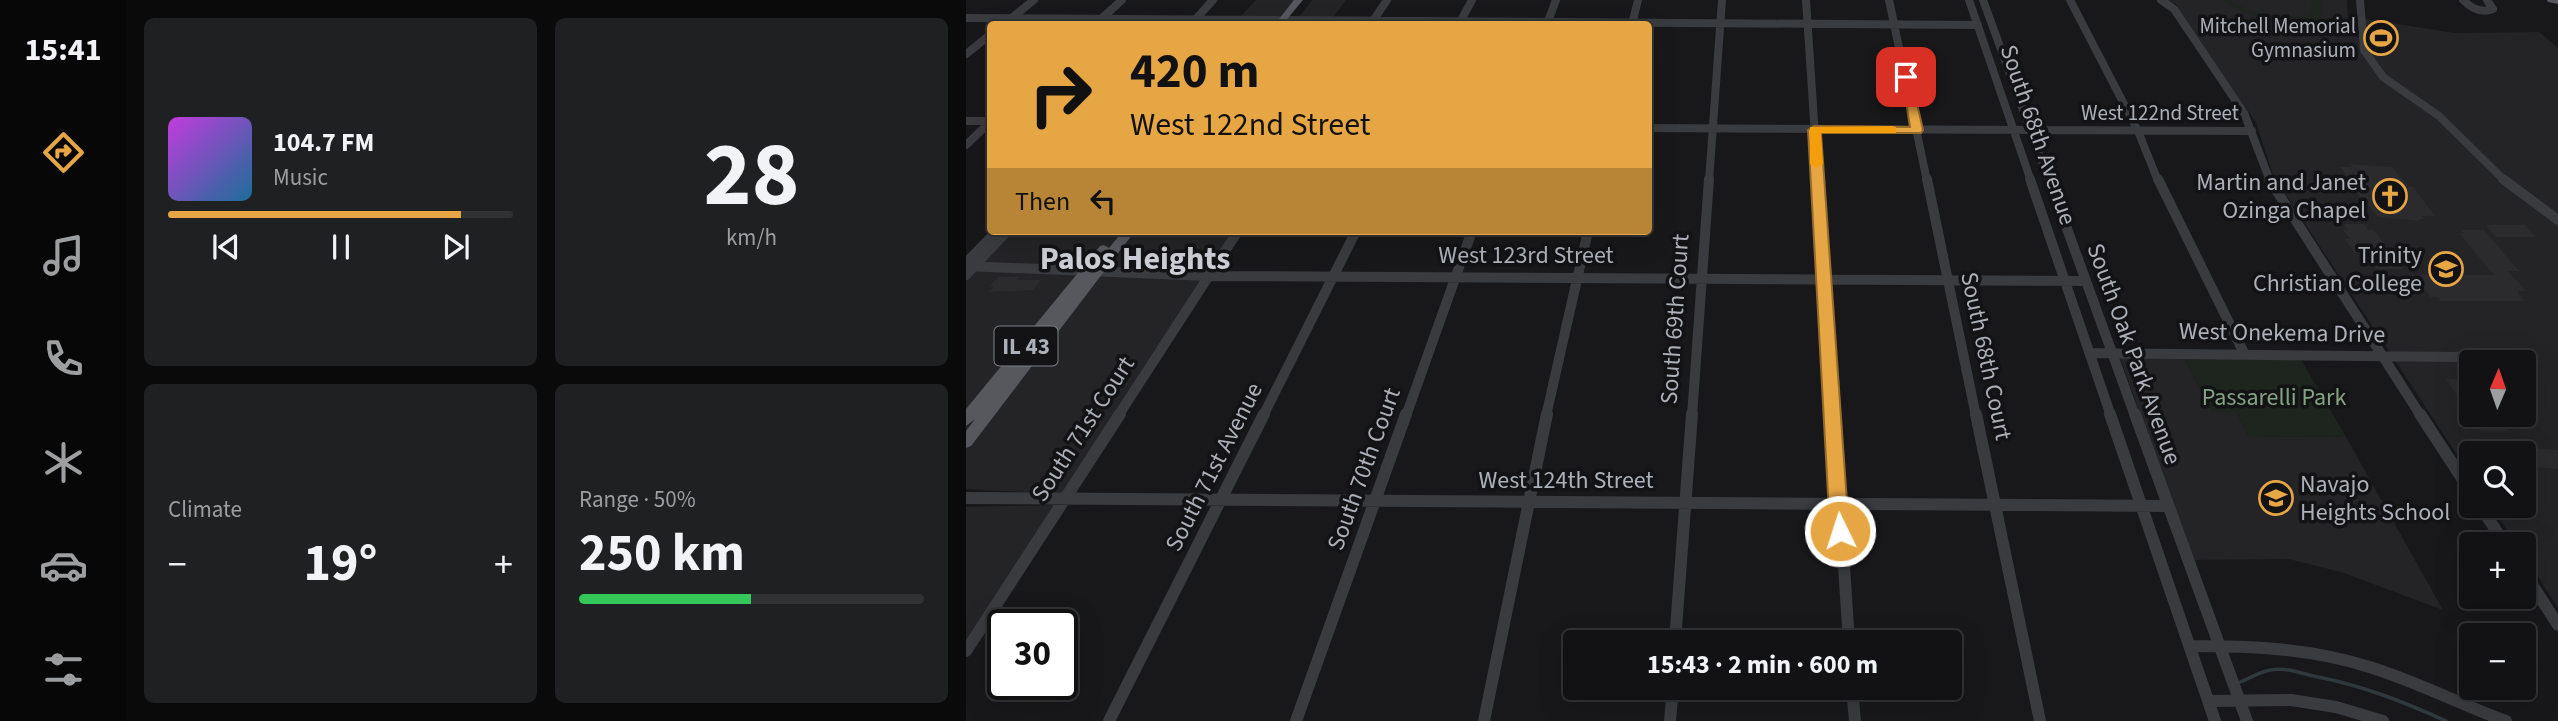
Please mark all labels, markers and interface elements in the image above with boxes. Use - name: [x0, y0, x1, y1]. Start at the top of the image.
- place label: Mitchell Memorial Gymnasium: [2200, 11, 2356, 65]
- sports icon: Mitchell Memorial Gymnasium: [2362, 19, 2400, 57]
- text: 15:41: [24, 27, 102, 73]
- text: 420 m: [1130, 37, 1259, 107]
- street label: South 68th Avenue: [1991, 40, 2085, 230]
- pin: [1876, 47, 1936, 107]
- icon: right: [1015, 49, 1106, 140]
- icon: arrive: [1887, 58, 1925, 96]
- street label: West 122nd Street: [2081, 98, 2239, 128]
- text: West 122nd Street: [1130, 102, 1371, 148]
- text: 28: [703, 111, 800, 240]
- text: 104.7 FM: [273, 124, 374, 161]
- icon: directions: [39, 128, 88, 177]
- text: Music: [273, 161, 328, 194]
- place label: Martin and Janet Ozinga Chapel: [2196, 165, 2366, 228]
- church icon: Martin and Janet Ozinga Chapel: [2371, 177, 2409, 215]
- icon: left: [1084, 182, 1122, 220]
- text: Then: [1015, 183, 1070, 220]
- text: km/h: [726, 221, 777, 254]
- icon: previous: [207, 228, 245, 266]
- icon: pause: [322, 228, 360, 266]
- icon: next: [437, 228, 475, 266]
- icon: music: [39, 231, 88, 280]
- street label: South 69th Court: [1652, 233, 1698, 405]
- district label: Palos Heights: [1040, 236, 1230, 282]
- street label: West 123rd Street: [1438, 238, 1614, 273]
- street label: South Oak Park Avenue: [2078, 238, 2190, 470]
- place label: Trinity Christian College: [2253, 238, 2422, 301]
- school or university icon: Trinity Christian College: [2427, 250, 2465, 288]
- street label: South 68th Court: [1951, 269, 2021, 443]
- street label: West Onekema Drive: [2179, 314, 2385, 352]
- road number: IL 43: [994, 326, 1058, 366]
- icon: phone: [39, 334, 88, 383]
- street label: South 71st Court: [1023, 349, 1143, 509]
- north arrow: [2459, 350, 2536, 427]
- map controls: [2459, 350, 2536, 700]
- street label: South 71st Avenue: [1156, 377, 1272, 557]
- park label: Passarelli Park: [2202, 380, 2346, 415]
- street label: South 70th Court: [1318, 383, 1410, 555]
- icon: climate: [39, 438, 88, 487]
- button: search: [2459, 441, 2536, 518]
- street label: West 124th Street: [1478, 463, 1654, 498]
- place label: Navajo Heights School: [2300, 467, 2450, 530]
- school or university icon: Navajo Heights School: [2257, 479, 2295, 517]
- text: Range · 50%: [579, 483, 696, 516]
- text: Climate: [168, 493, 242, 526]
- position arrow: [1803, 494, 1877, 568]
- text: 250 km: [579, 517, 745, 591]
- text: 19°: [304, 527, 377, 601]
- button: +: [2459, 532, 2536, 609]
- text: −: [168, 538, 187, 592]
- text: +: [494, 538, 513, 592]
- icon: car: [39, 541, 88, 590]
- speed limit sign: 30: [987, 609, 1078, 700]
- button: −: [2459, 623, 2536, 700]
- icon: filters: [39, 645, 88, 694]
- text: 15:43 · 2 min · 600 m: [1647, 646, 1878, 683]

